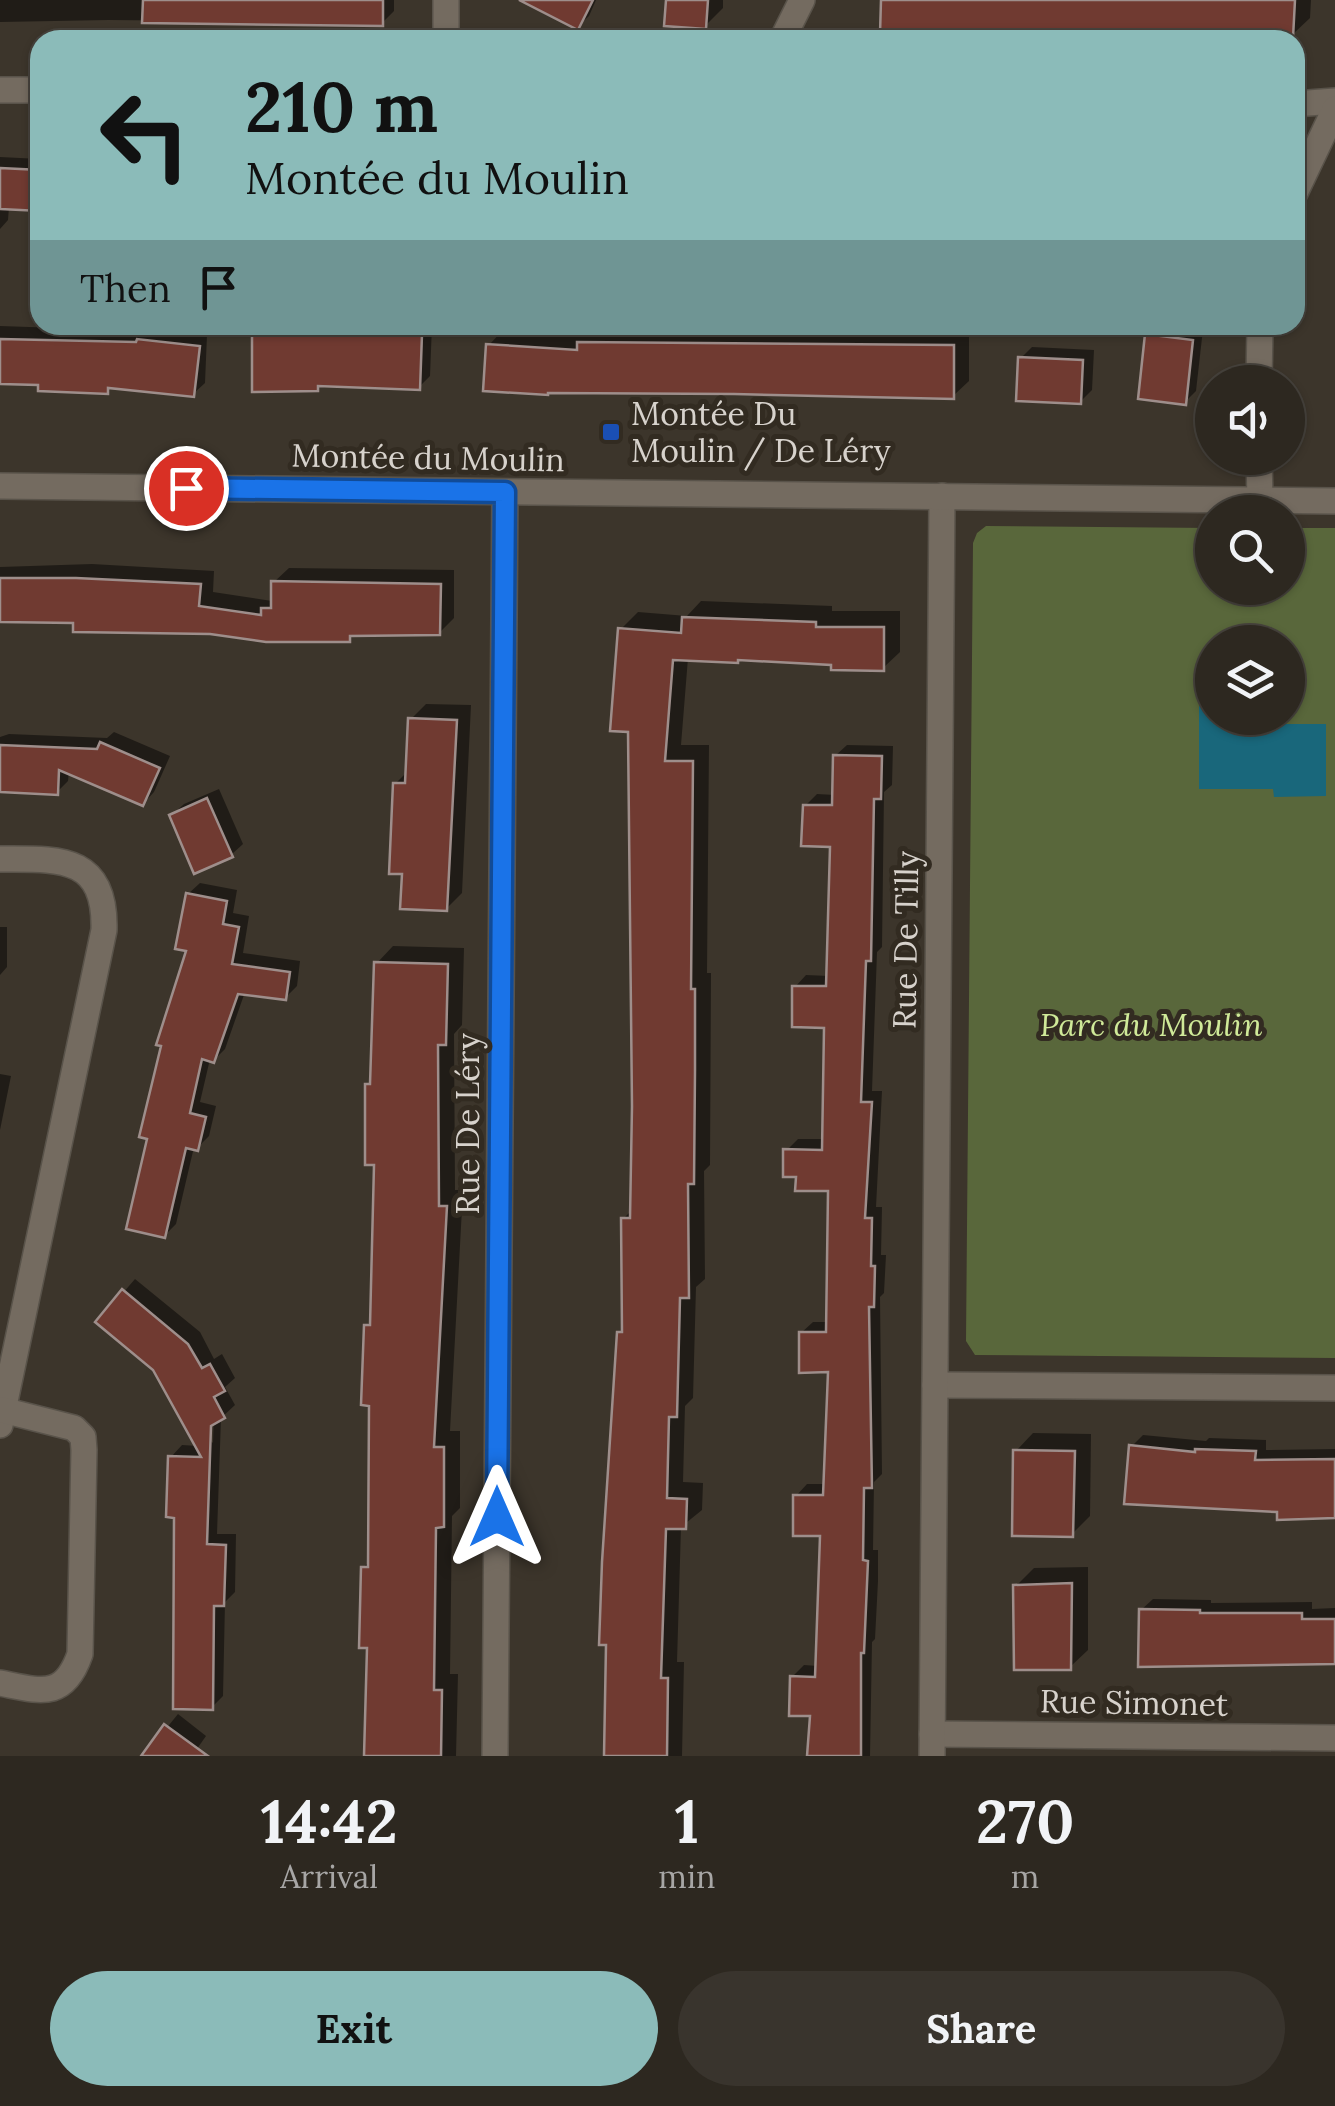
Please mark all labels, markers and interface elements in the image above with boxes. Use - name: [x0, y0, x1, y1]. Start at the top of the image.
- text: 210 m: [245, 62, 438, 151]
- icon: left: [80, 70, 210, 200]
- text: Montée du Moulin: [245, 149, 629, 206]
- icon: arrive: [191, 260, 246, 315]
- text: Then: [80, 264, 171, 312]
- map controls: [1195, 365, 1305, 735]
- button: sound: [1195, 365, 1305, 475]
- place label: Montée Du Moulin / De Léry: [631, 393, 891, 471]
- marker: Montée Du Moulin / De Léry: [600, 421, 622, 443]
- street label: Montée du Moulin: [291, 435, 565, 480]
- pin: [144, 446, 229, 531]
- icon: arrive: [159, 461, 214, 516]
- button: search: [1195, 495, 1305, 605]
- button: layers: [1195, 625, 1305, 735]
- street label: Rue De Tilly: [883, 850, 928, 1029]
- park label: Parc du Moulin: [1040, 1004, 1263, 1045]
- street label: Rue De Léry: [447, 1033, 488, 1215]
- position arrow: [445, 1465, 549, 1569]
- street label: Rue Simonet: [1040, 1680, 1229, 1725]
- text: 14:42: [261, 1783, 398, 1859]
- text: 1: [675, 1783, 699, 1859]
- text: 270: [976, 1783, 1074, 1859]
- text: Arrival: [280, 1856, 378, 1897]
- text: min: [658, 1856, 715, 1897]
- text: m: [1011, 1856, 1039, 1897]
- button: Exit: [50, 1971, 658, 2086]
- button: Share: [678, 1971, 1285, 2086]

